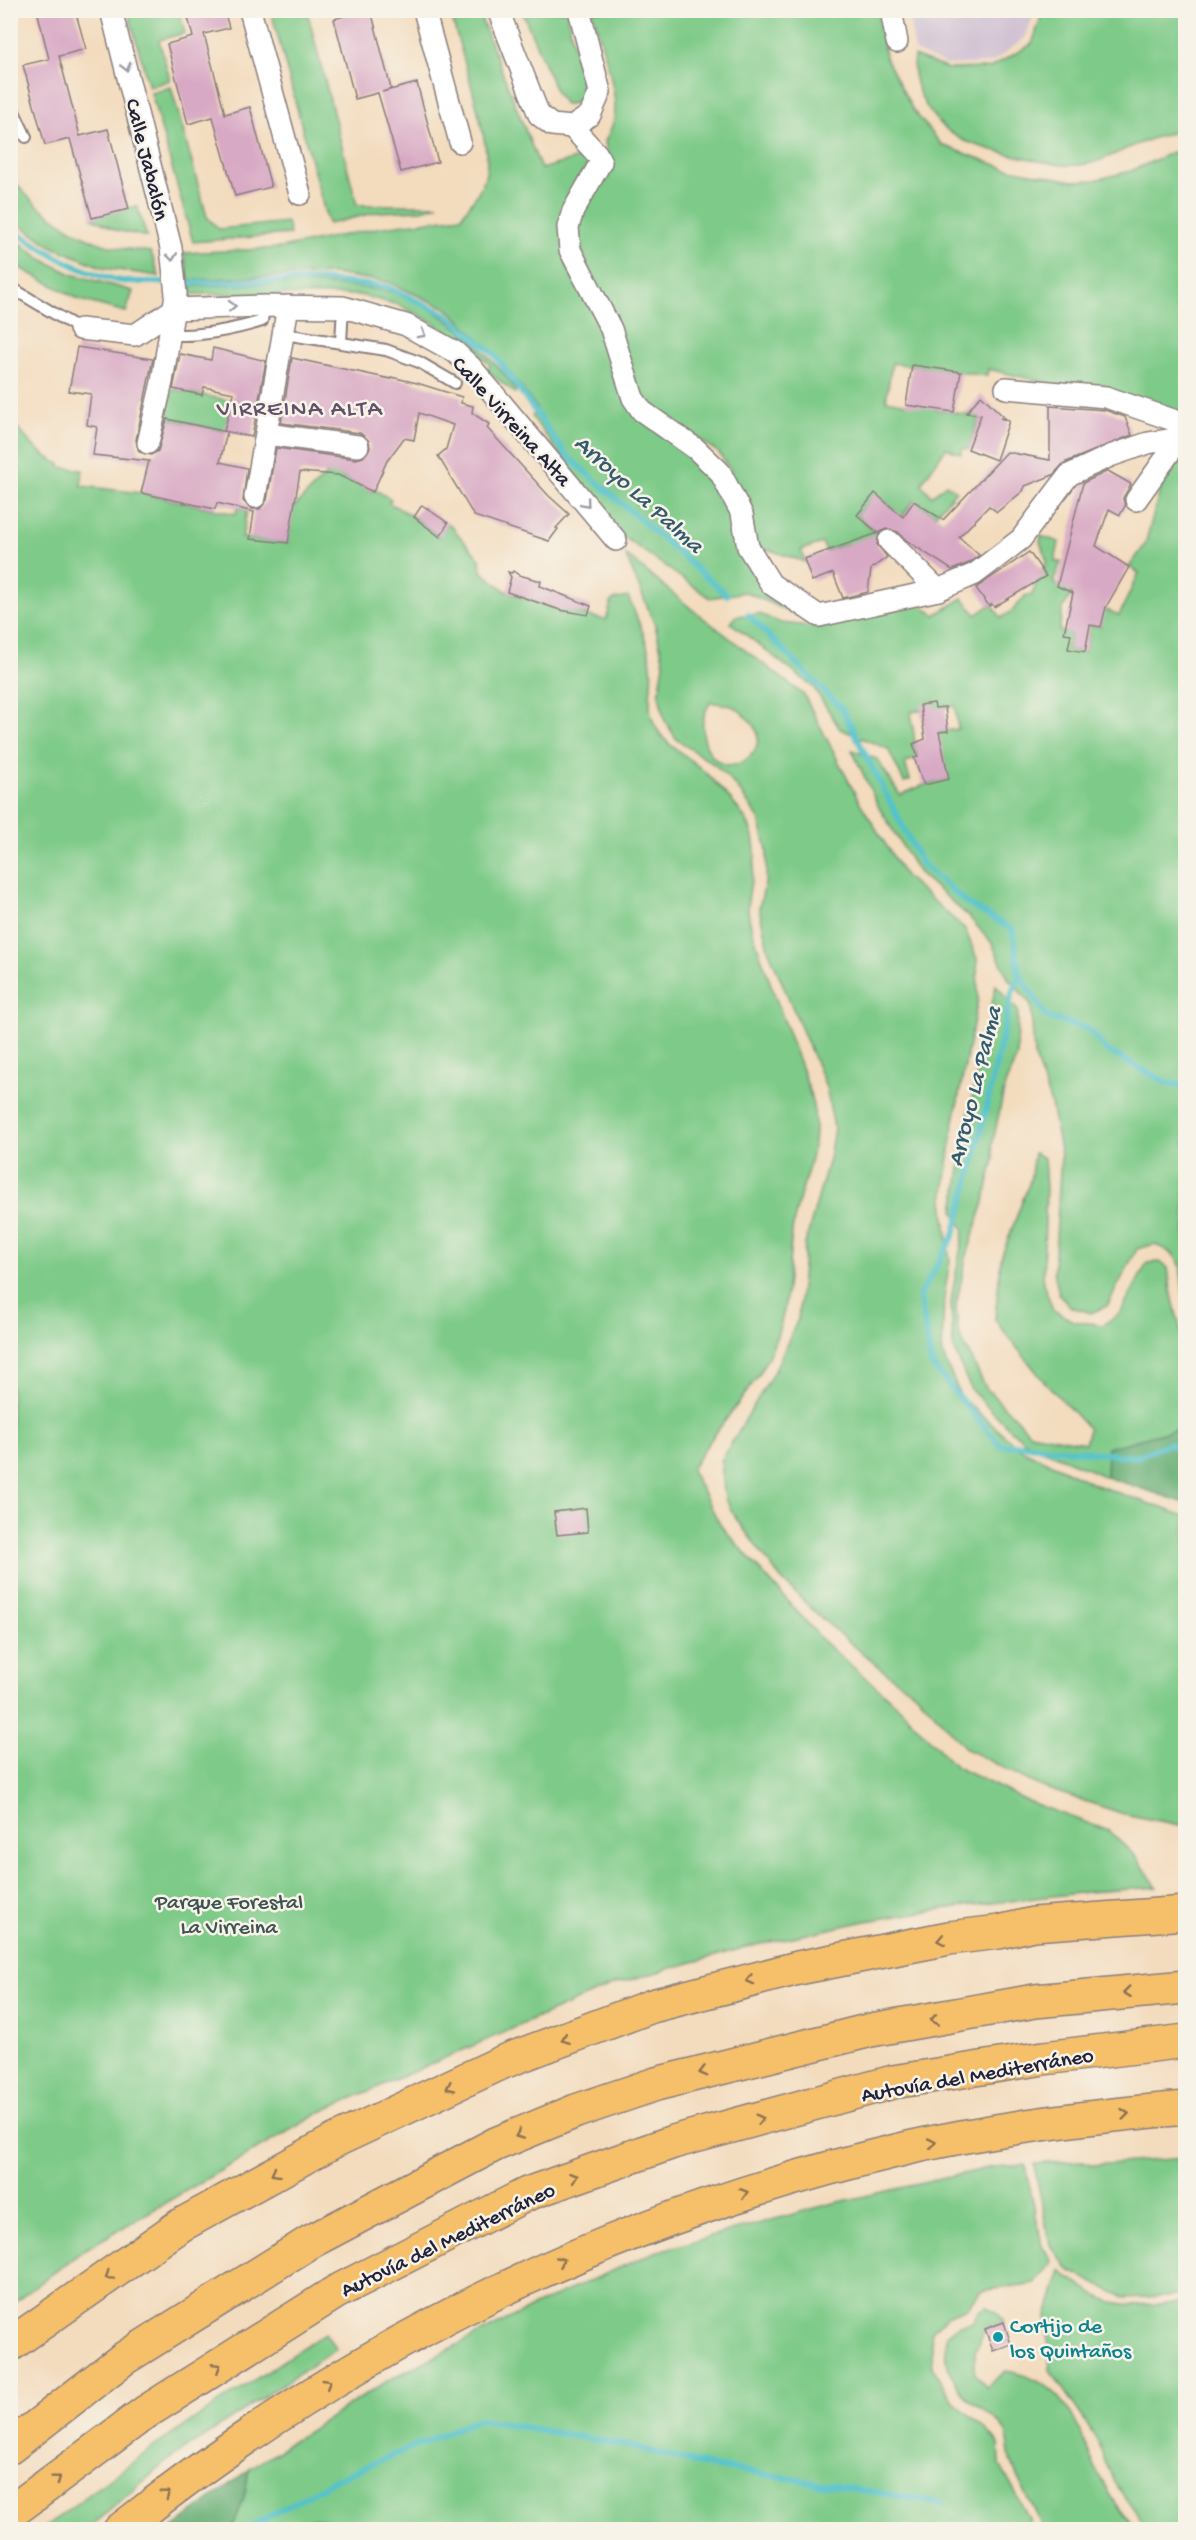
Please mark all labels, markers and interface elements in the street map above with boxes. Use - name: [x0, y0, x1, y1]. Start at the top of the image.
- one-way arrow: [118, 62, 131, 72]
- street label: Calle Jabalón: [117, 96, 173, 224]
- one-way arrow: [165, 252, 177, 261]
- one-way arrow: [228, 300, 237, 313]
- one-way arrow: [416, 327, 426, 338]
- street label: Calle Virreina Alta: [445, 352, 576, 494]
- district label: VIRREINA ALTA: [216, 396, 384, 425]
- water label: Arroyo La Palma: [567, 430, 709, 562]
- one-way arrow: [579, 496, 590, 507]
- water label: Arroyo La Palma: [943, 1002, 1011, 1170]
- park label: Parque Forestal La Virreina: [154, 1891, 303, 1942]
- one-way arrow: [936, 1933, 946, 1946]
- one-way arrow: [746, 1973, 756, 1985]
- one-way arrow: [1123, 1985, 1132, 1998]
- one-way arrow: [930, 2013, 939, 2025]
- one-way arrow: [560, 2032, 571, 2044]
- street label: Autovía del Mediterráneo: [859, 2044, 1096, 2110]
- one-way arrow: [699, 2064, 709, 2077]
- one-way arrow: [445, 2080, 456, 2092]
- one-way arrow: [1121, 2108, 1130, 2120]
- one-way arrow: [755, 2113, 765, 2126]
- one-way arrow: [514, 2128, 525, 2140]
- one-way arrow: [927, 2137, 937, 2150]
- one-way arrow: [271, 2166, 281, 2177]
- one-way arrow: [568, 2172, 579, 2185]
- street label: Autovía del Mediterráneo: [337, 2178, 560, 2305]
- one-way arrow: [738, 2188, 749, 2201]
- one-way arrow: [555, 2256, 566, 2268]
- one-way arrow: [105, 2269, 116, 2280]
- place label: Cortijo de los Quintaños: [1010, 2315, 1132, 2366]
- marker: Cortijo de los Quintaños: [991, 2330, 1005, 2344]
- one-way arrow: [211, 2364, 222, 2375]
- one-way arrow: [321, 2379, 331, 2391]
- one-way arrow: [51, 2475, 62, 2486]
- one-way arrow: [160, 2491, 171, 2502]

